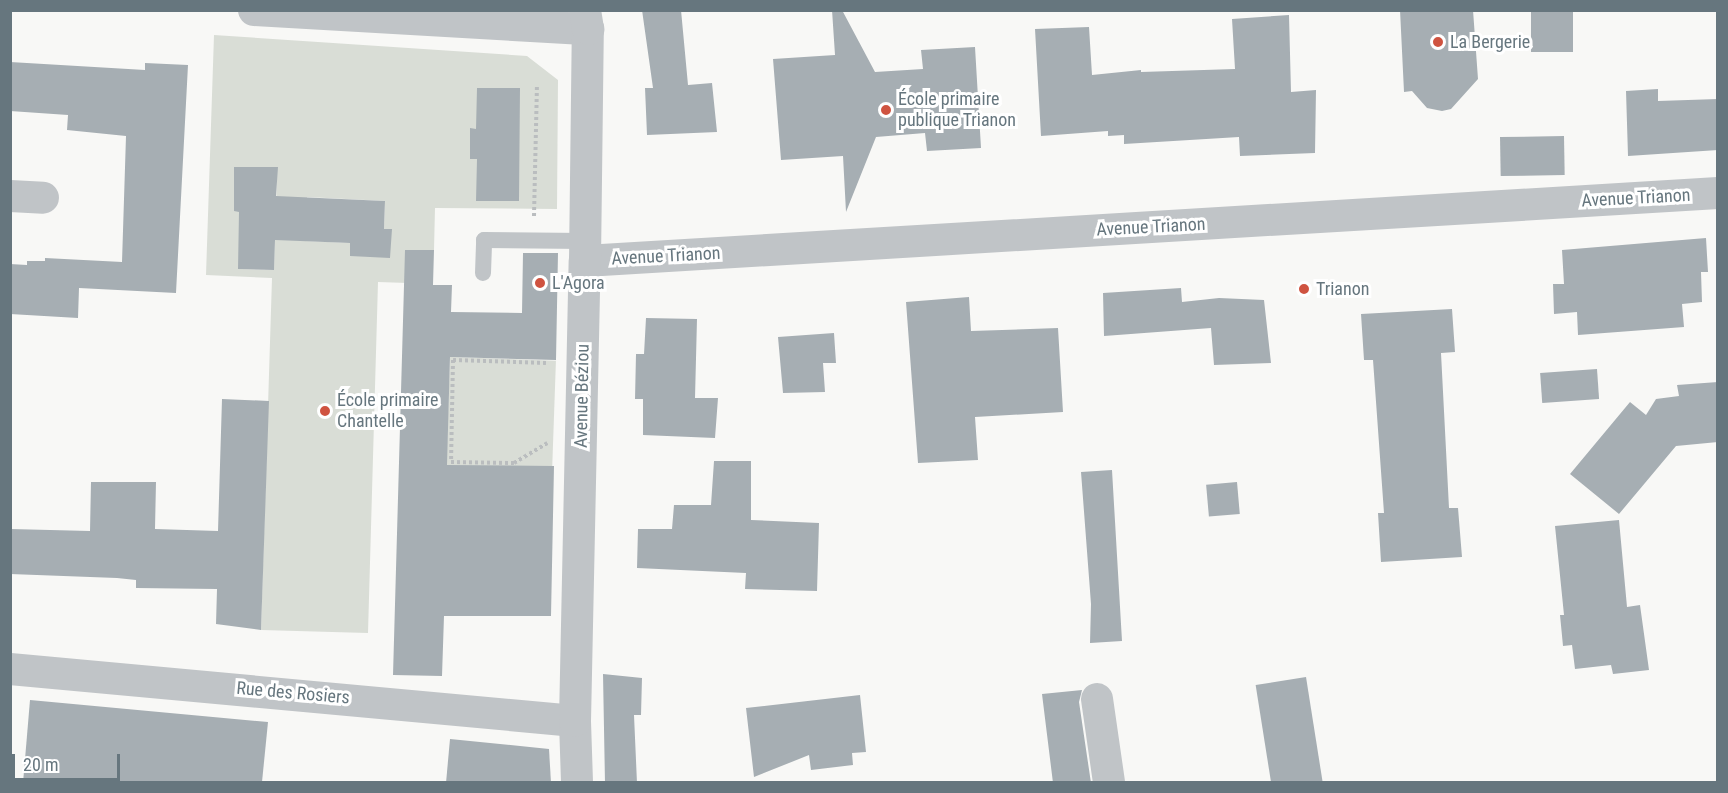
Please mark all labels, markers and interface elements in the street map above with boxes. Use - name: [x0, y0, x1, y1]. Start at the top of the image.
- place label: La Bergerie: [1450, 31, 1530, 53]
- marker: La Bergerie: [1431, 35, 1445, 49]
- place label: École primaire publique Trianon: [898, 89, 1016, 132]
- marker: École primaire publique Trianon: [879, 103, 893, 117]
- street label: Avenue Trianon: [1581, 184, 1691, 212]
- street label: Avenue Trianon: [1096, 213, 1206, 241]
- street label: Avenue Trianon: [611, 242, 721, 270]
- place label: L'Agora: [552, 272, 605, 294]
- marker: L'Agora: [533, 276, 547, 290]
- place label: Trianon: [1316, 278, 1369, 300]
- marker: Trianon: [1297, 282, 1311, 296]
- street label: Avenue Béziou: [570, 344, 594, 448]
- place label: École primaire Chantelle: [337, 390, 438, 432]
- marker: École primaire Chantelle: [318, 404, 332, 418]
- street label: Rue des Rosiers: [235, 677, 351, 709]
- scale bar: [15, 742, 123, 780]
- text: 20 m: [23, 754, 58, 775]

